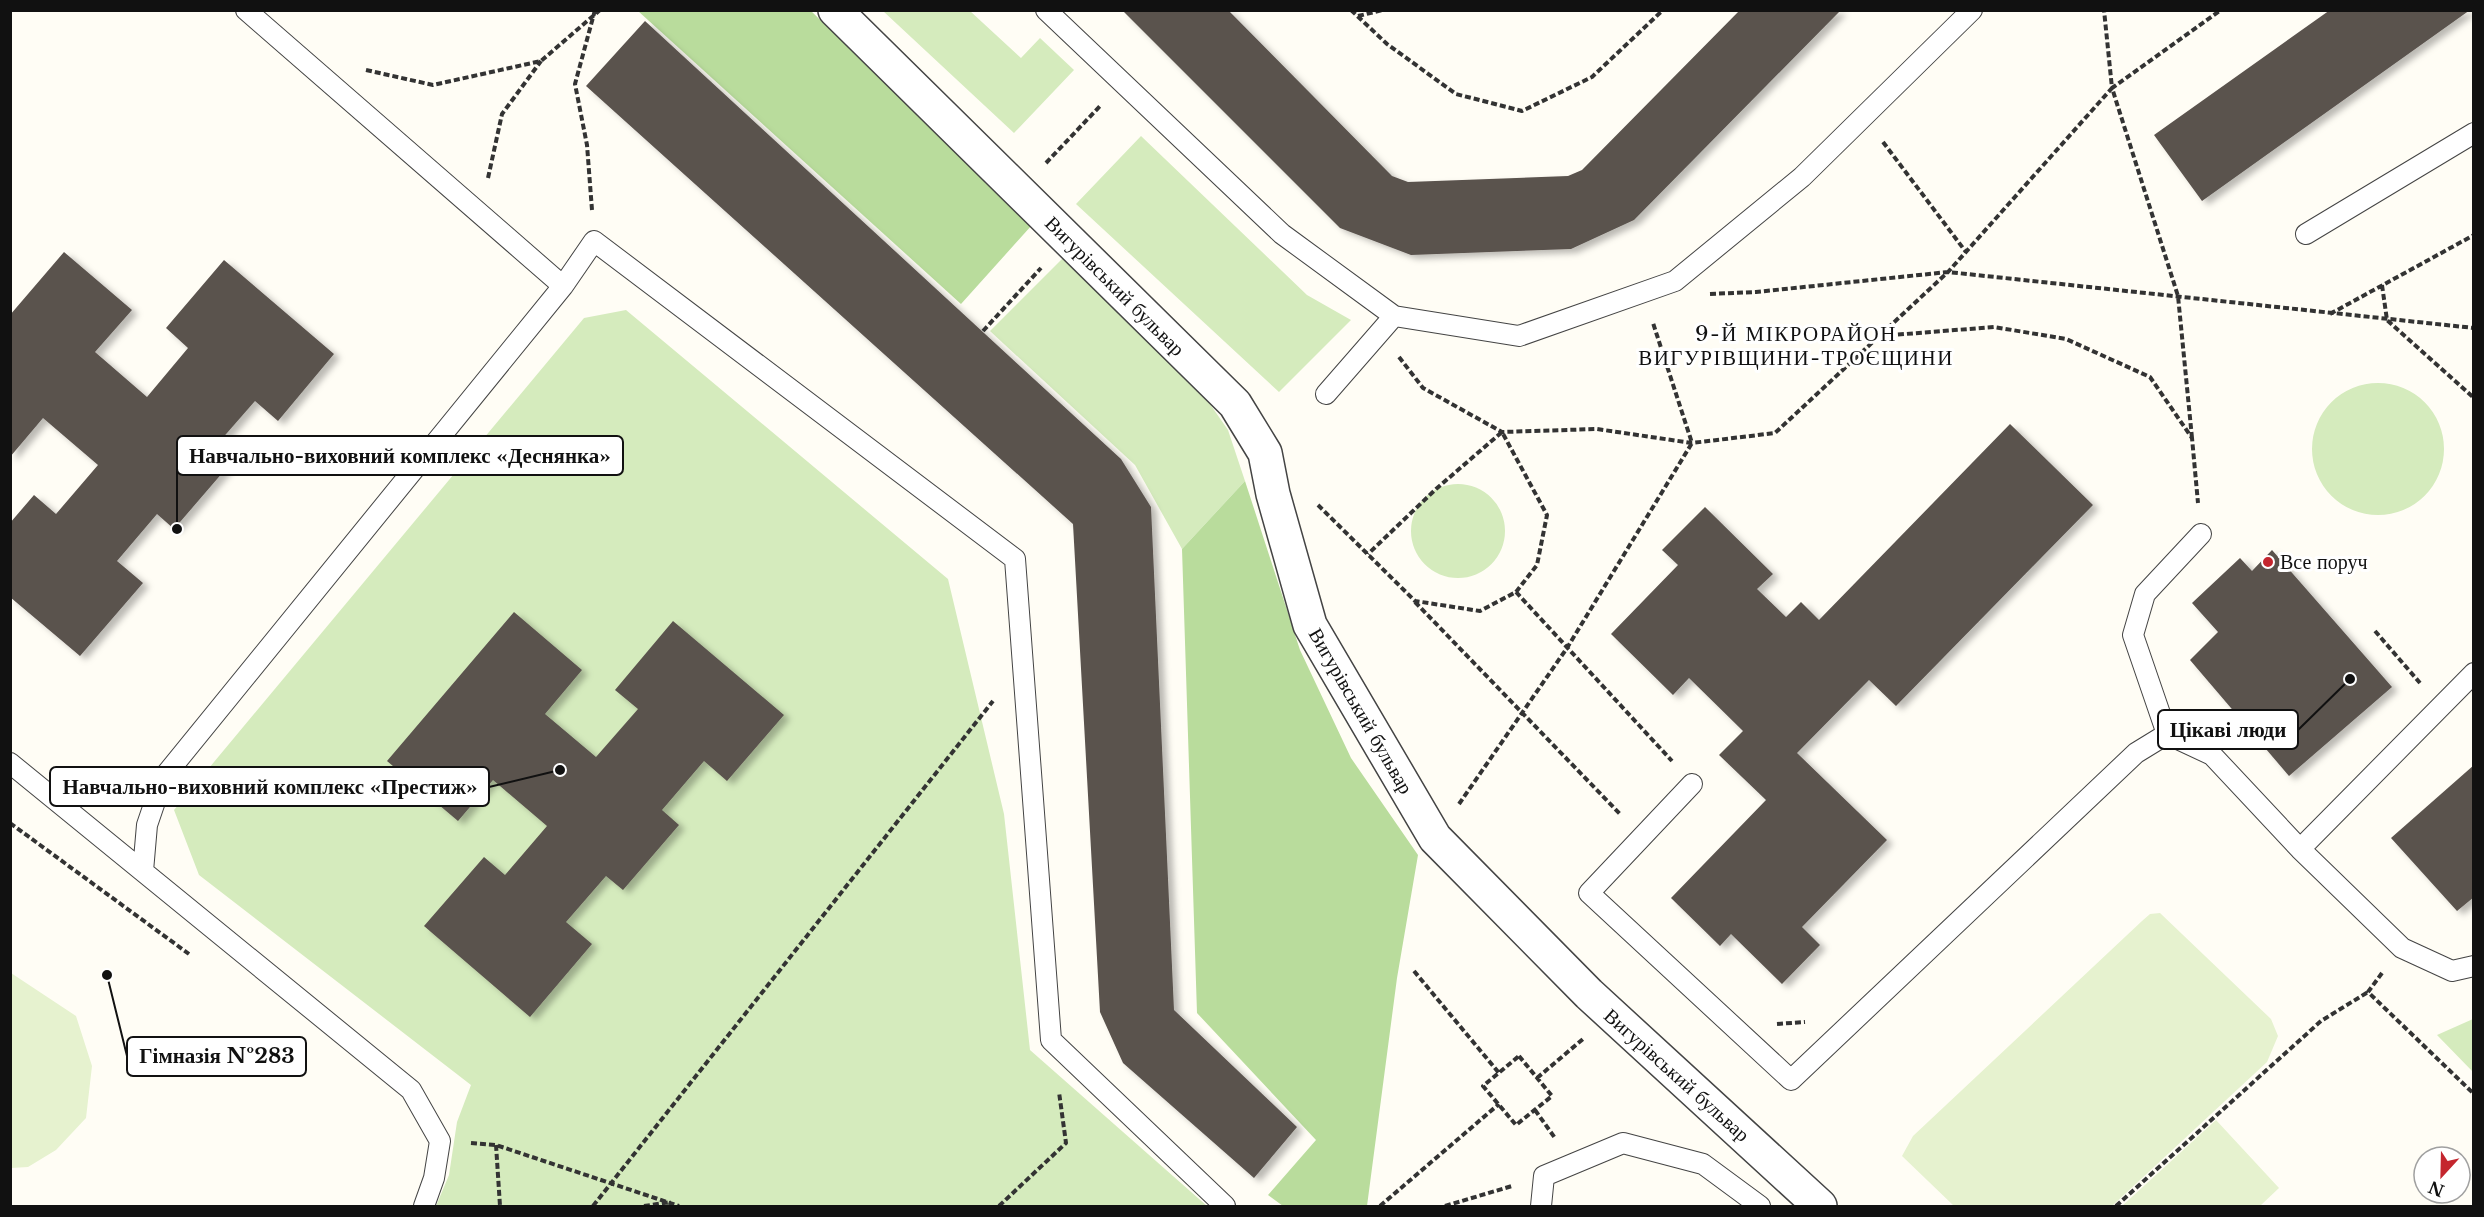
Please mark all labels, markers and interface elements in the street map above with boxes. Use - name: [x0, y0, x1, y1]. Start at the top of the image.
- street label: Вигурівський бульвар: [1040, 211, 1190, 361]
- district label: 9-Й МІКРОРАЙОН ВИГУРІВЩИНИ-ТРОЄЩИНИ: [1638, 321, 1954, 371]
- callout: Навчально-виховний комплекс «Деснянка»: [177, 436, 623, 475]
- text: Навчально-виховний комплекс «Деснянка»: [189, 443, 611, 469]
- place label: Все поруч: [2280, 550, 2368, 574]
- marker: Все поруч: [2261, 555, 2275, 569]
- street label: Вигурівський бульвар: [1304, 624, 1418, 798]
- callout: Цікаві люди: [2158, 710, 2298, 749]
- text: Цікаві люди: [2170, 717, 2286, 743]
- callout: Навчально-виховний комплекс «Престиж»: [50, 767, 489, 806]
- text: Навчально-виховний комплекс «Престиж»: [62, 774, 478, 800]
- street label: Вигурівський бульвар: [1599, 1003, 1755, 1147]
- callout: Гімназія №283: [127, 1037, 306, 1076]
- text: Гімназія №283: [139, 1043, 295, 1069]
- north arrow: [2412, 1145, 2472, 1205]
- text: N: [2426, 1177, 2447, 1201]

